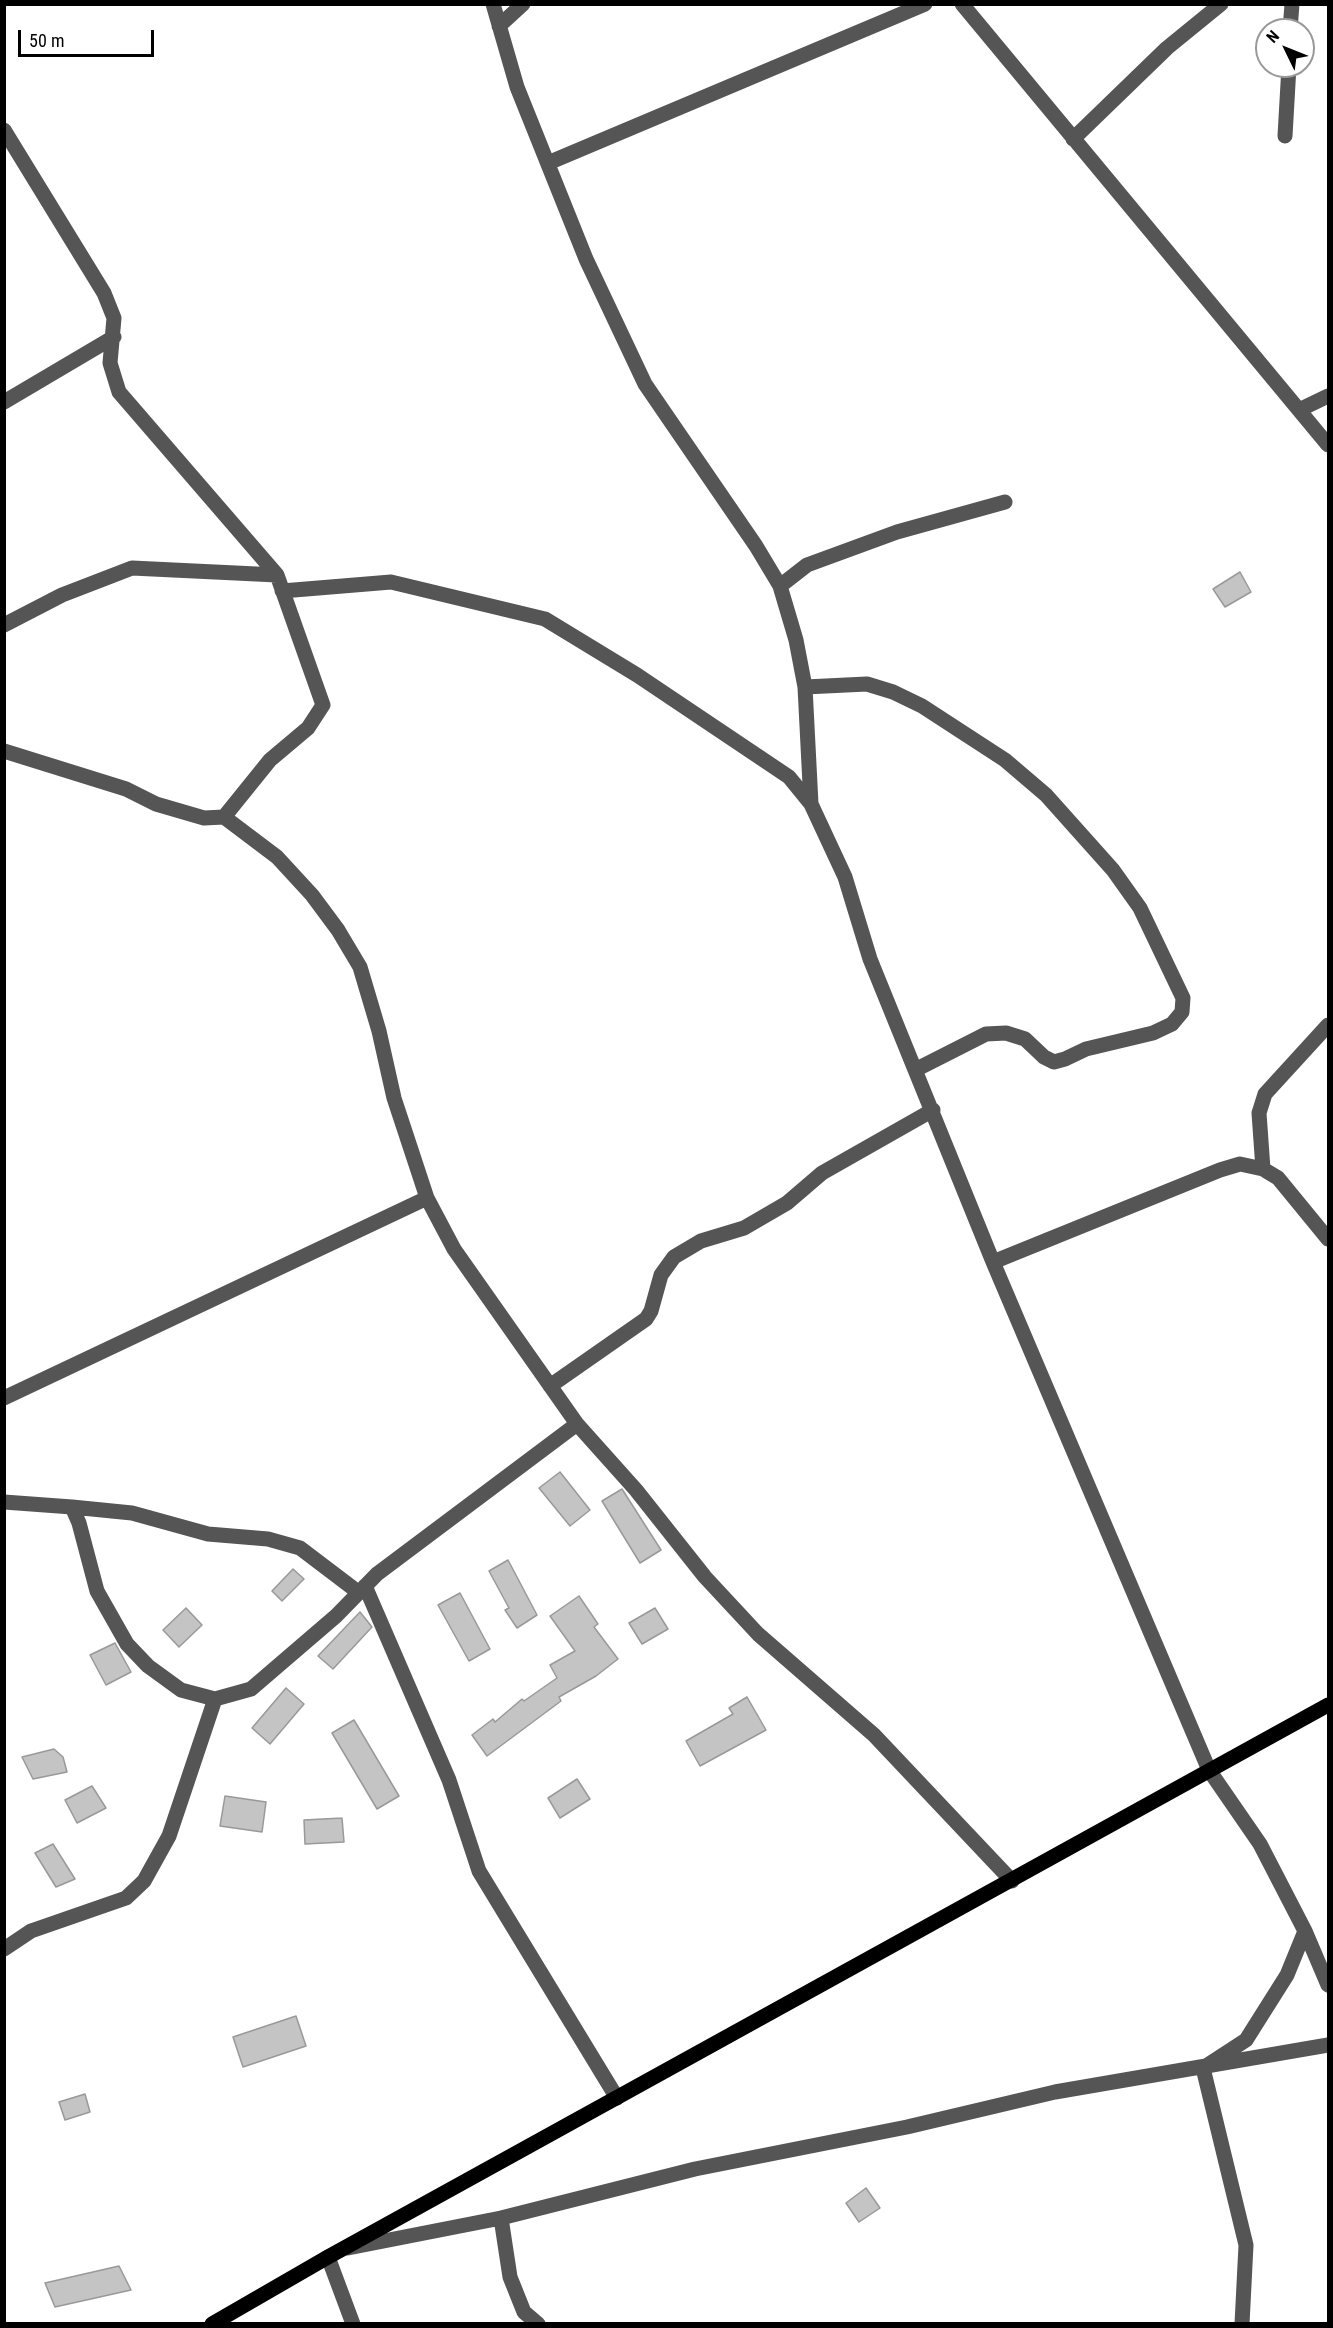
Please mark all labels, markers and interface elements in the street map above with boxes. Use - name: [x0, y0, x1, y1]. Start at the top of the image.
- scale bar: [21, 18, 158, 56]
- north arrow: [1255, 18, 1315, 78]
- text: N: [1263, 27, 1283, 47]
- text: 50 m: [29, 30, 64, 51]

